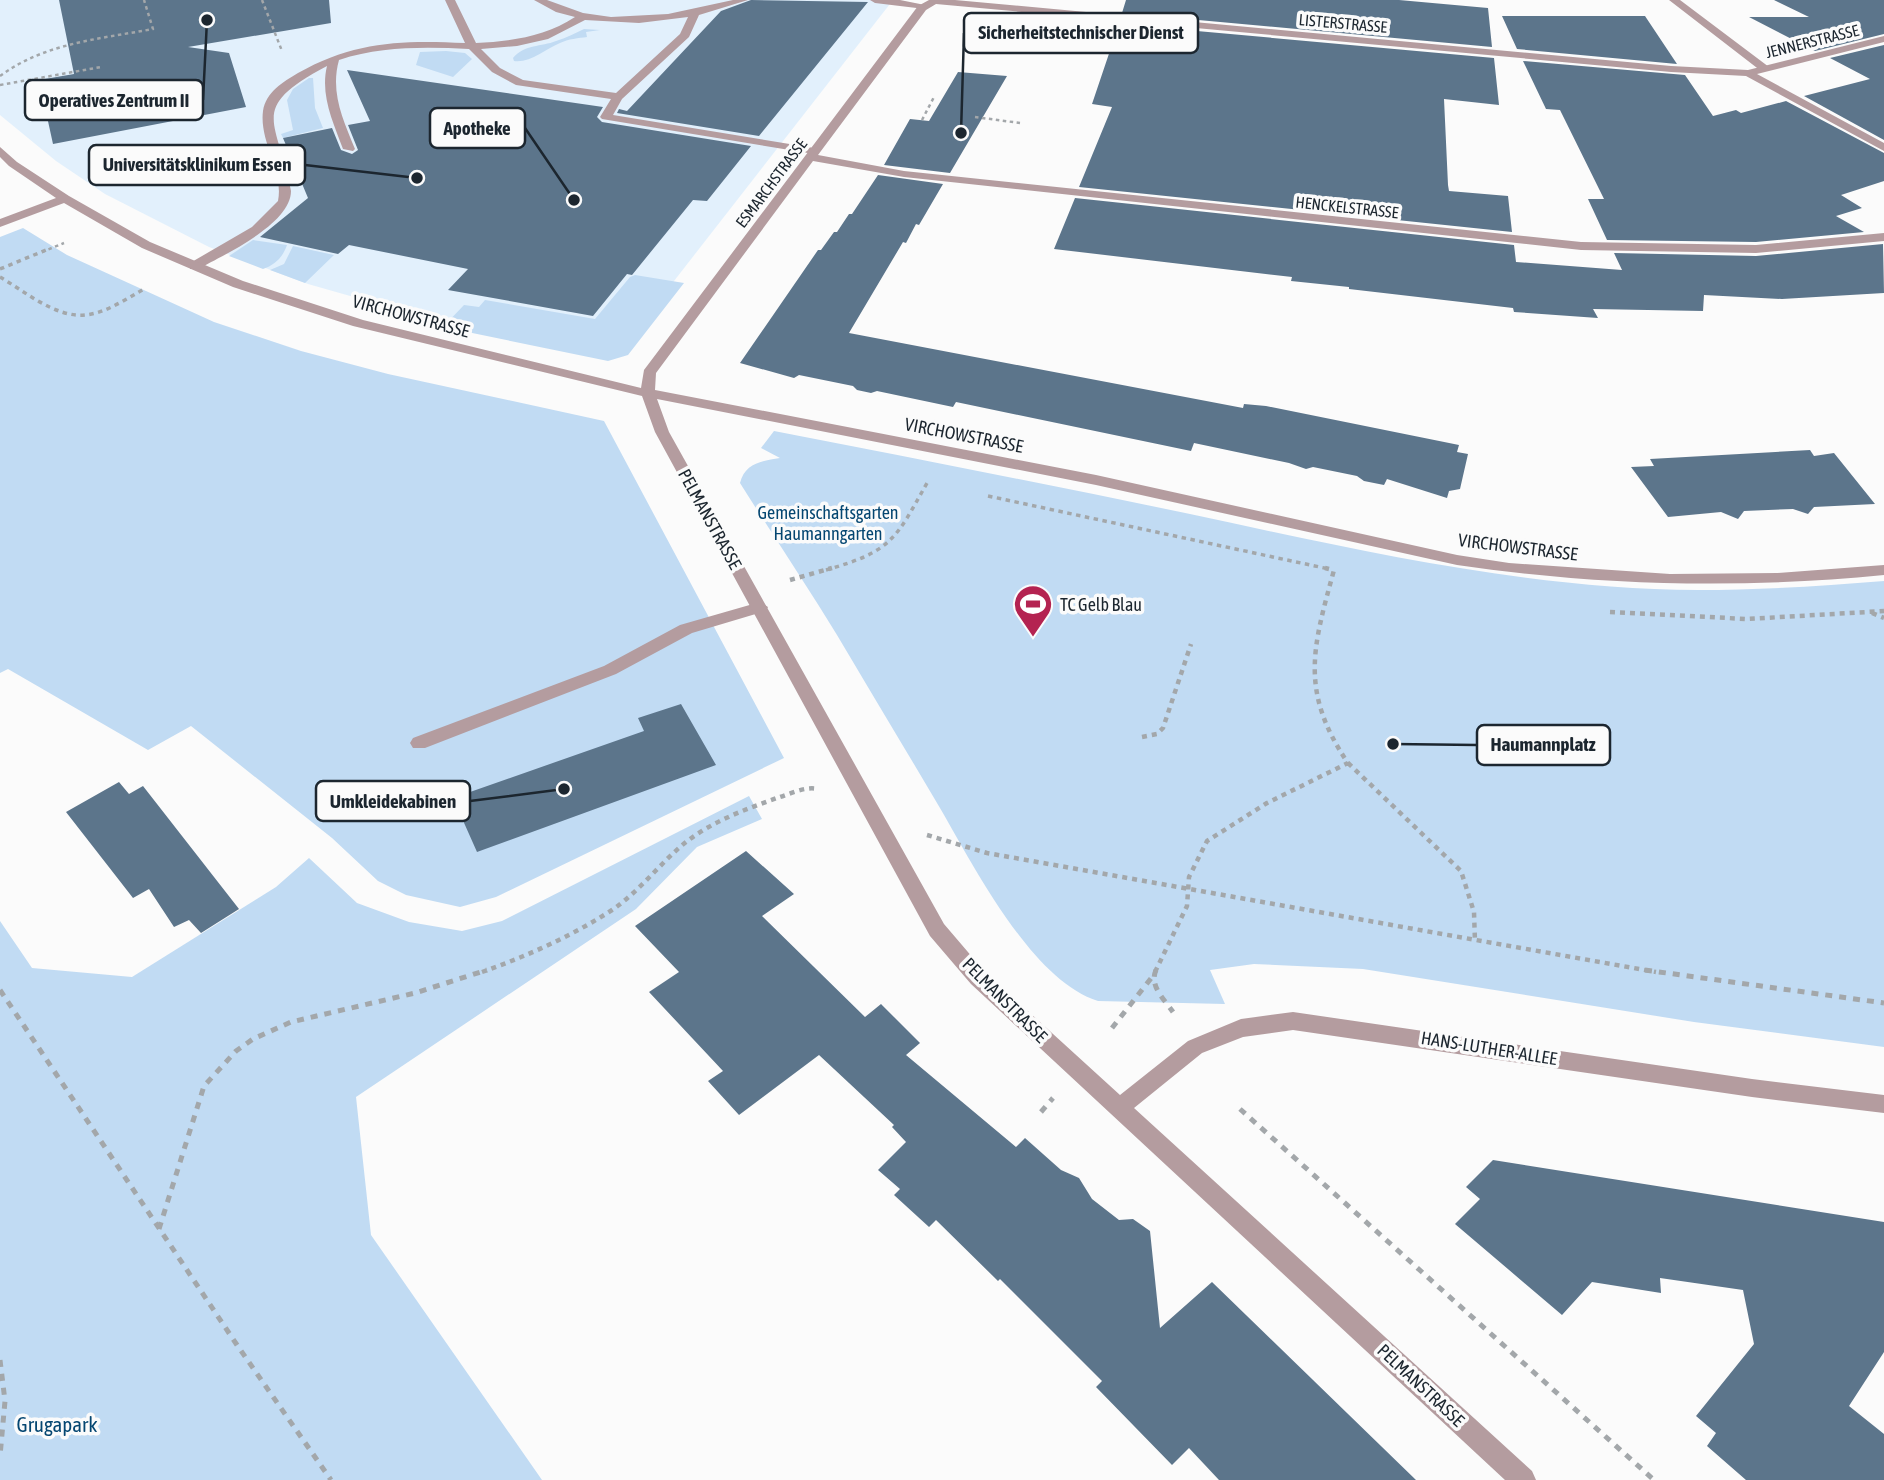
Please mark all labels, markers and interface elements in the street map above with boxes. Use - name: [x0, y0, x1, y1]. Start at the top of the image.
- street label: LISTERSTRASSE: [1298, 10, 1388, 36]
- callout: Sicherheitstechnischer Dienst: [964, 13, 1198, 53]
- text: Sicherheitstechnischer Dienst: [978, 21, 1184, 43]
- street label: JENNERSTRASSE: [1763, 21, 1861, 61]
- callout: Operatives Zentrum II: [25, 80, 203, 120]
- text: Operatives Zentrum II: [39, 89, 189, 111]
- callout: Apotheke: [430, 108, 525, 148]
- text: Apotheke: [442, 117, 511, 139]
- street label: ESMARCHSTRASSE: [732, 135, 810, 231]
- callout: Universitätsklinikum Essen: [89, 145, 305, 185]
- text: Universitätsklinikum Essen: [103, 153, 291, 175]
- street label: HENCKELSTRASSE: [1295, 193, 1400, 221]
- street label: VIRCHOWSTRASSE: [350, 290, 472, 342]
- street label: VIRCHOWSTRASSE: [903, 413, 1025, 457]
- street label: PELMANSTRASSE: [674, 465, 746, 573]
- park label: Gemeinschaftsgarten Haumanngarten: [757, 502, 899, 544]
- street label: VIRCHOWSTRASSE: [1457, 529, 1579, 565]
- sports icon: TC Gelb Blau: [1012, 583, 1054, 638]
- place label: TC Gelb Blau: [1060, 594, 1142, 615]
- callout: Haumannplatz: [1477, 725, 1610, 765]
- text: Haumannplatz: [1490, 733, 1596, 755]
- callout: Umkleidekabinen: [316, 781, 470, 821]
- text: Umkleidekabinen: [330, 790, 456, 812]
- street label: PELMANSTRASSE: [958, 953, 1052, 1047]
- street label: HANS-LUTHER-ALLEE: [1420, 1027, 1559, 1069]
- street label: PELMANSTRASSE: [1373, 1339, 1469, 1431]
- park label: Grugapark: [17, 1412, 98, 1436]

